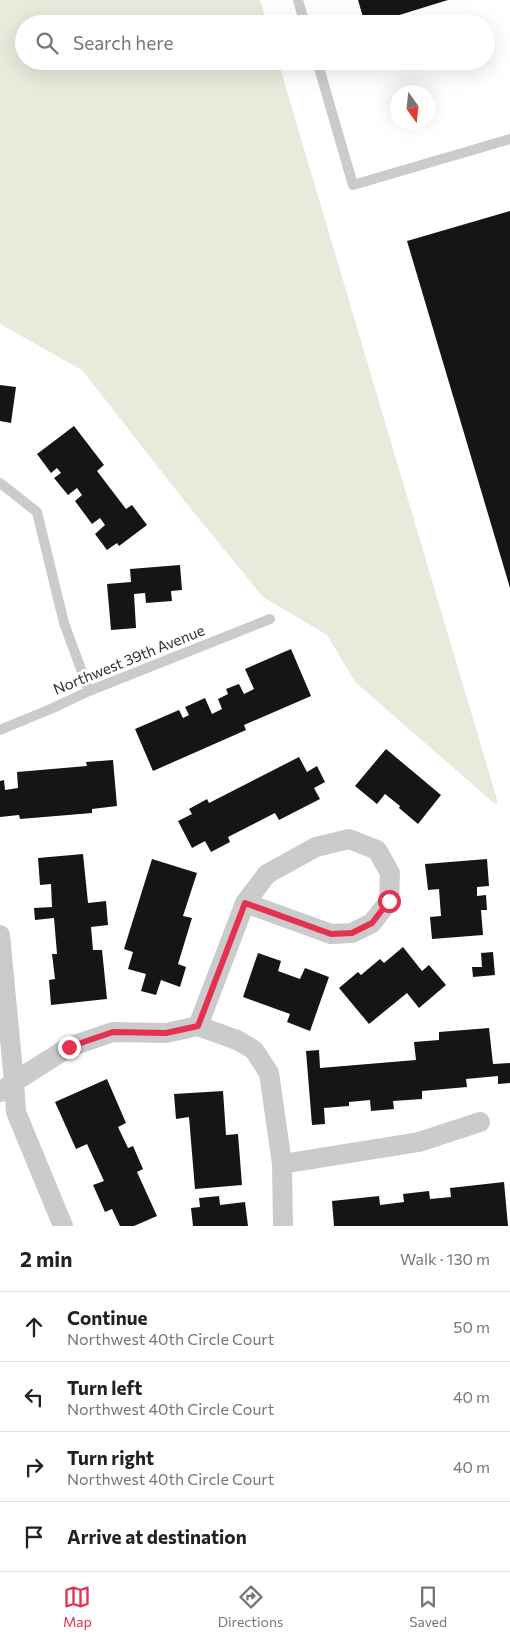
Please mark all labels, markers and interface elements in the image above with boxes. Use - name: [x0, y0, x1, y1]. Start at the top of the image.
- search box: [15, 15, 495, 70]
- icon: search: [33, 29, 61, 57]
- text: Search here: [73, 31, 173, 54]
- north arrow: [390, 85, 435, 130]
- street label: Northwest 39th Avenue: [50, 620, 207, 698]
- route start: [378, 890, 401, 913]
- route end: [58, 1036, 81, 1059]
- text: 2 min: [20, 1246, 72, 1271]
- text: Walk · 130 m: [400, 1249, 490, 1268]
- text: Continue: [67, 1306, 147, 1329]
- icon: ahead: [20, 1313, 48, 1341]
- text: 50 m: [453, 1317, 490, 1336]
- text: Northwest 40th Circle Court: [67, 1329, 274, 1348]
- text: Turn left: [67, 1376, 142, 1399]
- icon: left: [20, 1383, 48, 1411]
- text: 40 m: [453, 1387, 490, 1406]
- text: Northwest 40th Circle Court: [67, 1399, 274, 1418]
- text: Turn right: [67, 1446, 154, 1469]
- icon: right: [20, 1453, 48, 1481]
- text: 40 m: [453, 1457, 490, 1476]
- text: Northwest 40th Circle Court: [67, 1469, 274, 1488]
- icon: arrive: [20, 1523, 48, 1551]
- text: Arrive at destination: [67, 1525, 247, 1548]
- tab: Map: [63, 1583, 92, 1630]
- tab: Directions: [218, 1583, 283, 1630]
- tab: Saved: [409, 1583, 447, 1630]

